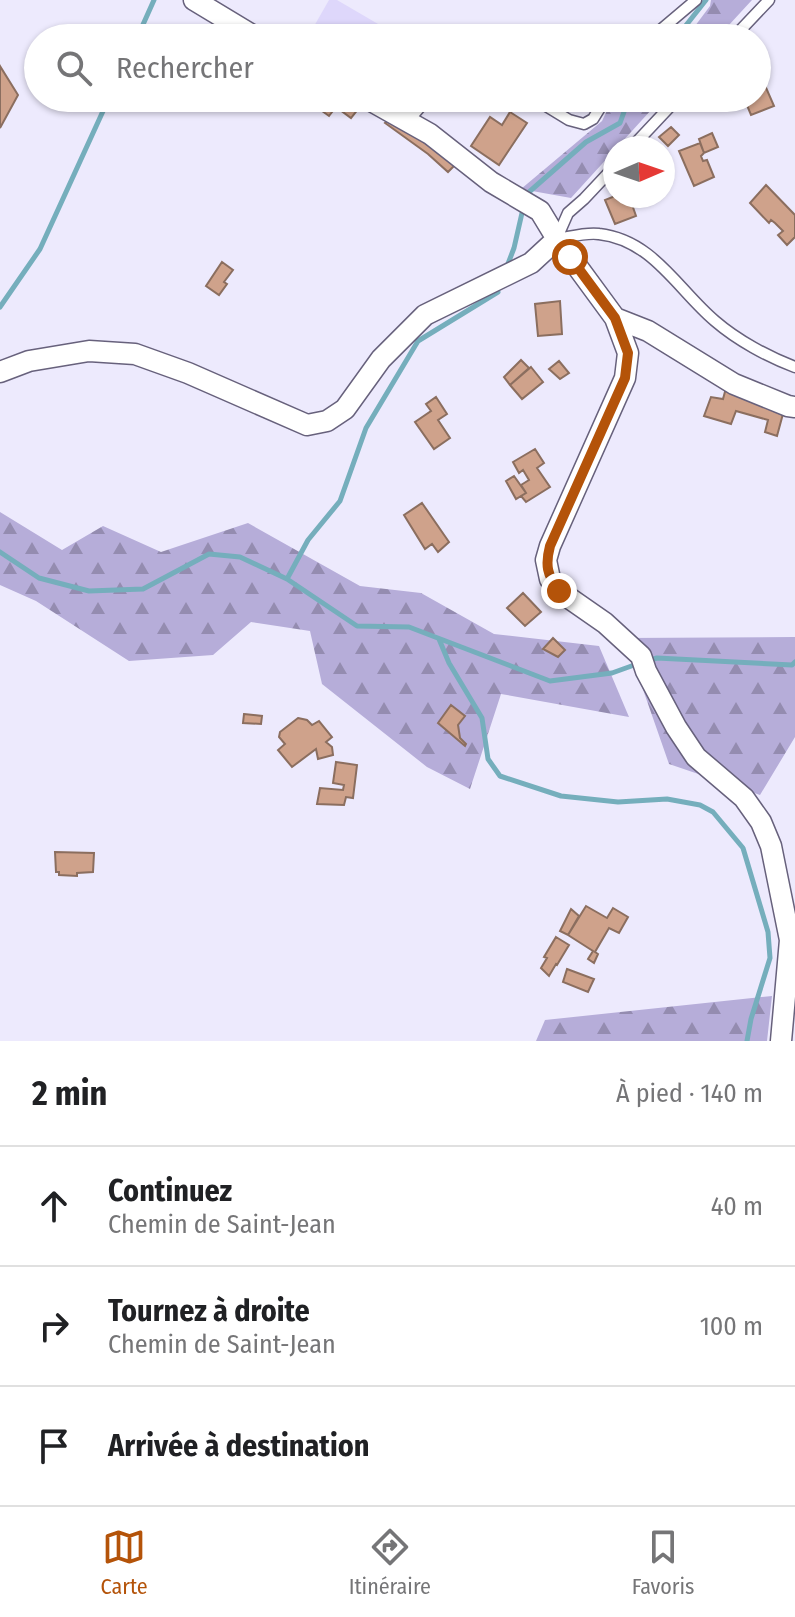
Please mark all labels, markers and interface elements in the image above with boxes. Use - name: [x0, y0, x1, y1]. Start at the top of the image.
- search box: [24, 24, 771, 112]
- icon: search: [52, 46, 96, 90]
- text: Rechercher: [116, 50, 254, 86]
- north arrow: [603, 136, 675, 208]
- route start: [552, 239, 588, 275]
- route end: [541, 573, 577, 609]
- text: 2 min: [32, 1073, 107, 1114]
- text: À pied · 140 m: [616, 1078, 763, 1109]
- text: Continuez: [108, 1173, 232, 1209]
- icon: ahead: [32, 1184, 76, 1228]
- text: 40 m: [711, 1191, 763, 1222]
- text: Chemin de Saint-Jean: [108, 1209, 336, 1240]
- text: Tournez à droite: [108, 1293, 310, 1329]
- icon: right: [32, 1304, 76, 1348]
- text: 100 m: [700, 1311, 763, 1342]
- text: Chemin de Saint-Jean: [108, 1329, 336, 1360]
- icon: arrive: [32, 1424, 76, 1468]
- text: Arrivée à destination: [108, 1428, 369, 1464]
- tab: Carte: [100, 1525, 148, 1600]
- tab: Itinéraire: [349, 1525, 431, 1600]
- tab: Favoris: [632, 1525, 694, 1600]

